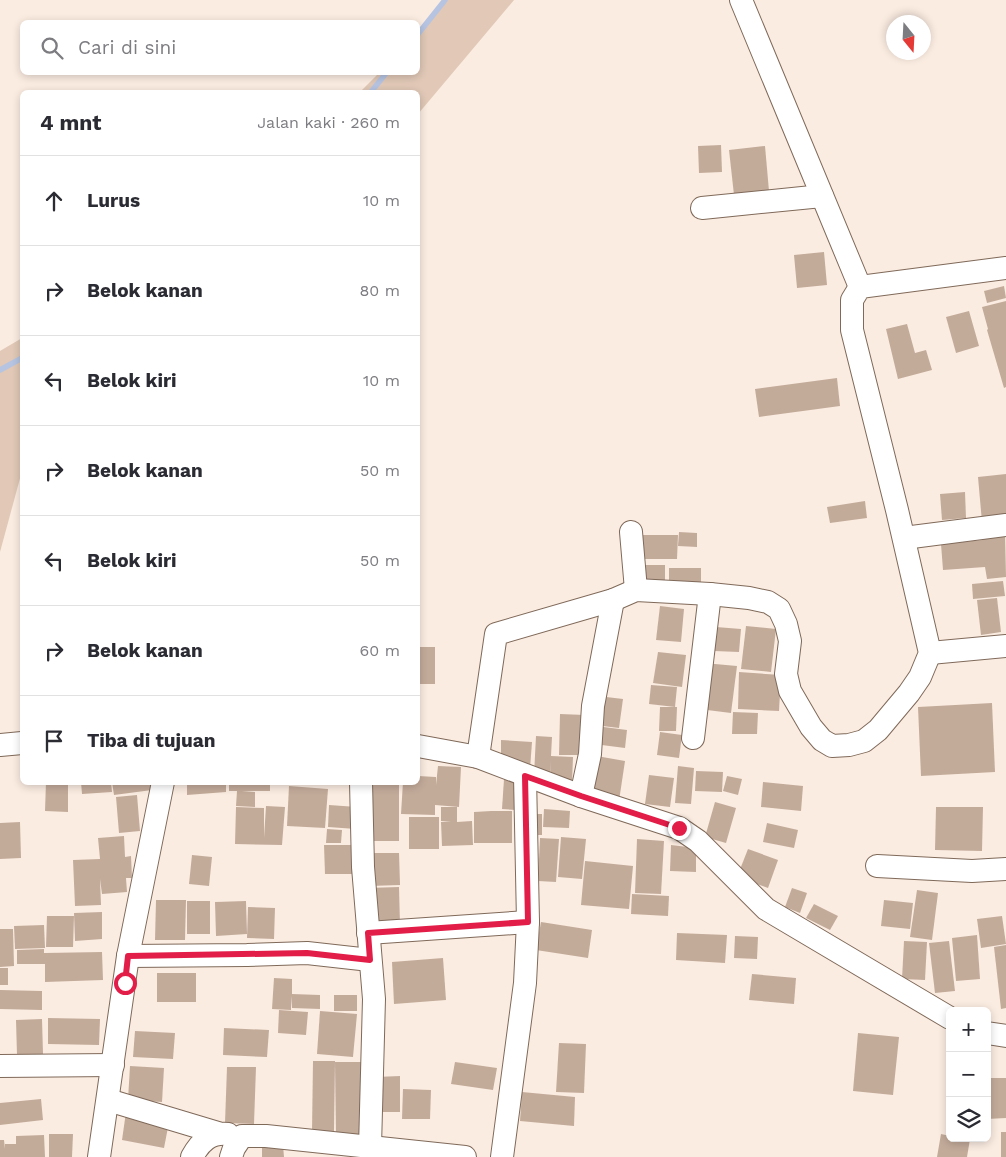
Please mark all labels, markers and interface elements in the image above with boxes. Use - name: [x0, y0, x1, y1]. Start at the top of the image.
- north arrow: [886, 15, 931, 60]
- search box: [20, 20, 420, 75]
- icon: search: [38, 34, 66, 62]
- text: Cari di sini: [78, 36, 176, 59]
- text: 4 mnt: [40, 110, 101, 135]
- text: Jalan kaki · 260 m: [257, 113, 400, 132]
- icon: ahead: [40, 187, 68, 215]
- text: Lurus: [87, 189, 140, 212]
- text: 10 m: [363, 191, 400, 210]
- icon: right: [40, 277, 68, 305]
- text: Belok kanan: [87, 279, 203, 302]
- text: 80 m: [359, 281, 400, 300]
- icon: left: [40, 367, 68, 395]
- text: Belok kiri: [87, 369, 177, 392]
- text: 10 m: [363, 371, 400, 390]
- icon: right: [40, 457, 68, 485]
- text: Belok kanan: [87, 459, 203, 482]
- text: 50 m: [360, 461, 400, 480]
- icon: left: [40, 547, 68, 575]
- text: Belok kiri: [87, 549, 177, 572]
- text: 50 m: [360, 551, 400, 570]
- icon: right: [40, 637, 68, 665]
- text: Belok kanan: [87, 639, 203, 662]
- text: 60 m: [360, 641, 400, 660]
- icon: arrive: [40, 727, 68, 755]
- text: Tiba di tujuan: [87, 729, 216, 752]
- route end: [668, 817, 691, 840]
- route start: [114, 972, 137, 995]
- map controls: [946, 1007, 991, 1142]
- button: +: [946, 1007, 991, 1052]
- button: −: [946, 1052, 991, 1097]
- button: layers: [946, 1097, 991, 1142]

